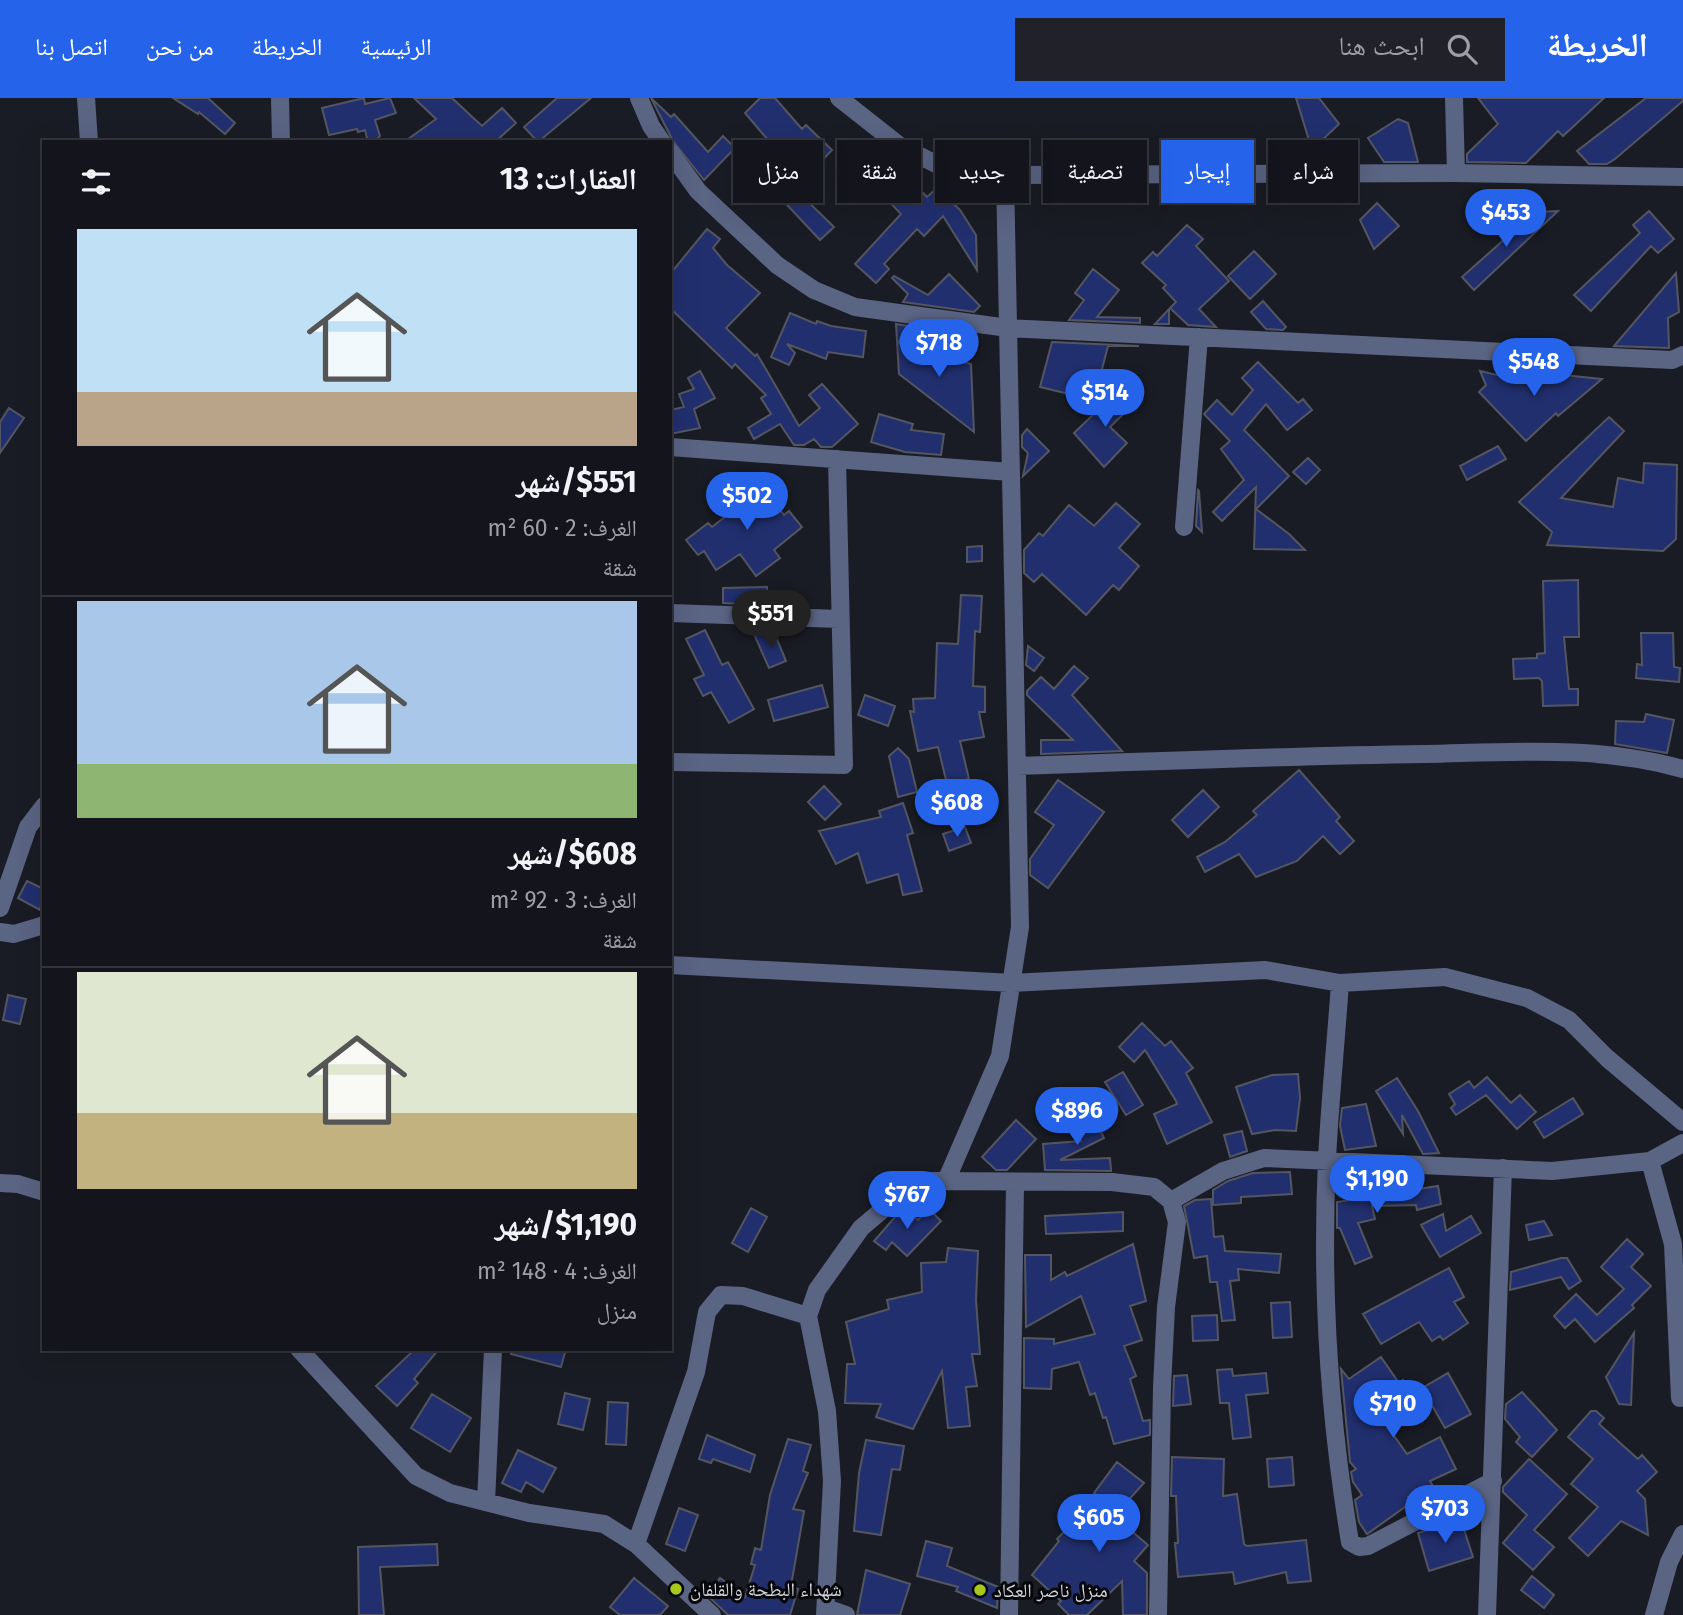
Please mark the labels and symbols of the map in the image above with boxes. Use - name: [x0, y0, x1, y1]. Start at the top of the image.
- pin: $453: [1465, 190, 1547, 249]
- pin: $718: [898, 320, 980, 379]
- pin: $548: [1493, 338, 1575, 398]
- pin: $514: [1064, 370, 1146, 429]
- pin: $502: [706, 472, 788, 532]
- pin: $551: [730, 590, 812, 650]
- pin: $608: [916, 780, 998, 839]
- pin: $896: [1036, 1088, 1118, 1147]
- pin: $1,190: [1320, 1156, 1434, 1215]
- pin: $767: [866, 1172, 948, 1231]
- pin: $710: [1352, 1380, 1434, 1440]
- pin: $703: [1404, 1486, 1486, 1545]
- pin: $605: [1058, 1494, 1140, 1554]
- place label: شهداء البطحة والقلفان: [690, 1578, 842, 1601]
- place label: منزل ناصر العكاد: [994, 1579, 1108, 1602]
- marker: شهداء البطحة والقلفان: [668, 1581, 684, 1597]
- marker: منزل ناصر العكاد: [972, 1582, 988, 1598]

